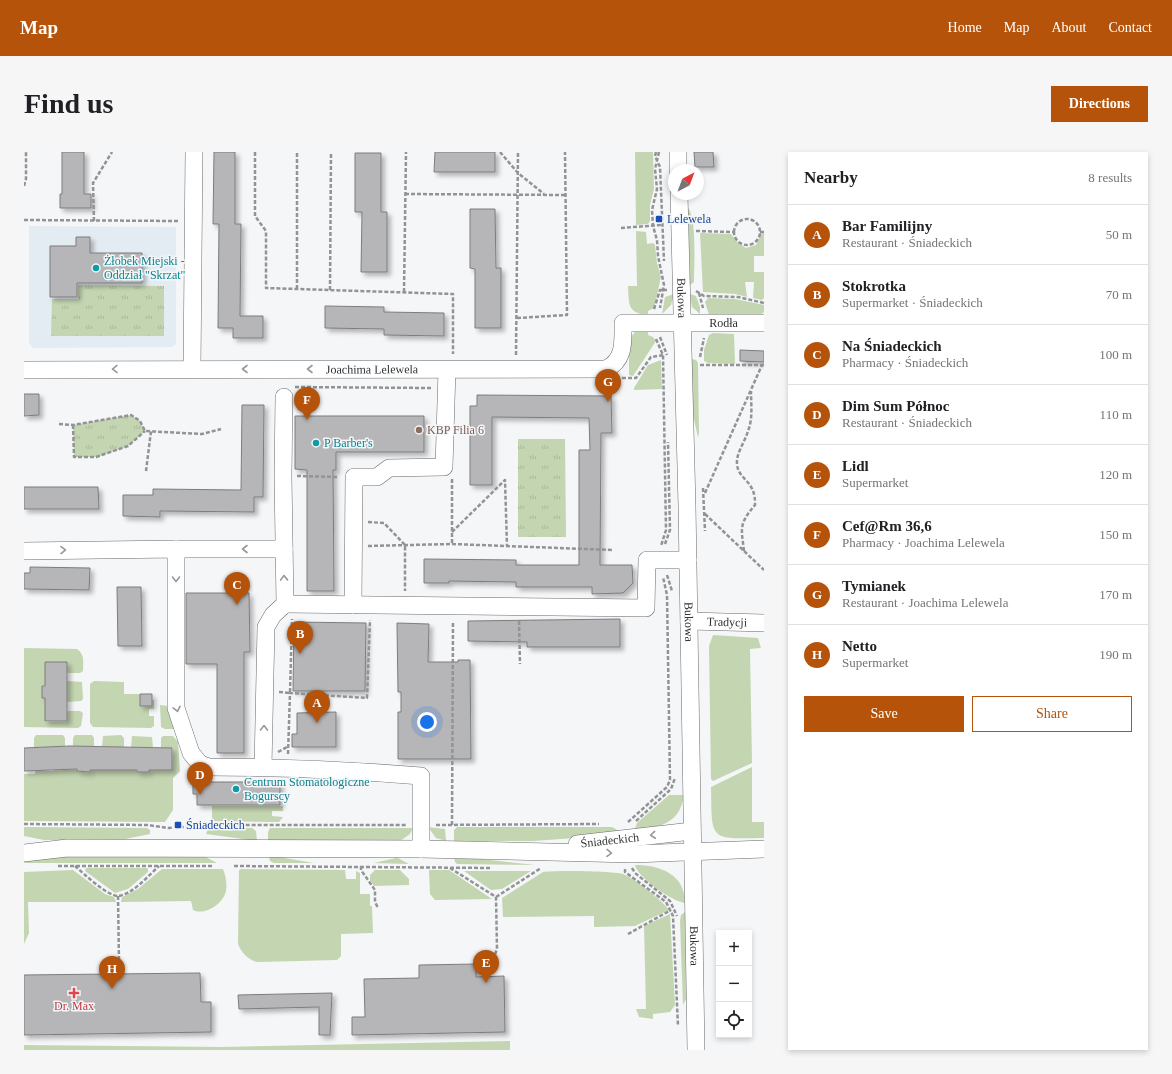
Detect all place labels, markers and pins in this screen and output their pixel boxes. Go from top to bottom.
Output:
place label: Lelewela [667,212,712,226]
marker: Lelewela [654,214,664,224]
place label: Żłobek Miejski - Oddział "Skrzat" [104,254,186,282]
marker: Żłobek Miejski - Oddział "Skrzat" [91,263,101,273]
pin: G [595,369,621,402]
pin: F [294,387,320,420]
place label: KBP Filia 6 [427,423,484,437]
marker: KBP Filia 6 [414,425,424,435]
place label: P Barber's [324,436,373,450]
marker: P Barber's [311,438,321,448]
pin: C [224,572,250,605]
pin: B [287,621,313,654]
pin: A [304,690,330,723]
pin: D [187,762,213,795]
place label: Centrum Stomatologiczne Bogurscy [244,775,370,803]
marker: Centrum Stomatologiczne Bogurscy [231,784,241,794]
place label: Śniadeckich [186,818,245,832]
marker: Śniadeckich [173,820,183,830]
pin: E [473,950,499,983]
pin: H [99,956,125,989]
marker: Dr. Max [69,988,79,998]
place label: Dr. Max [54,999,94,1013]

